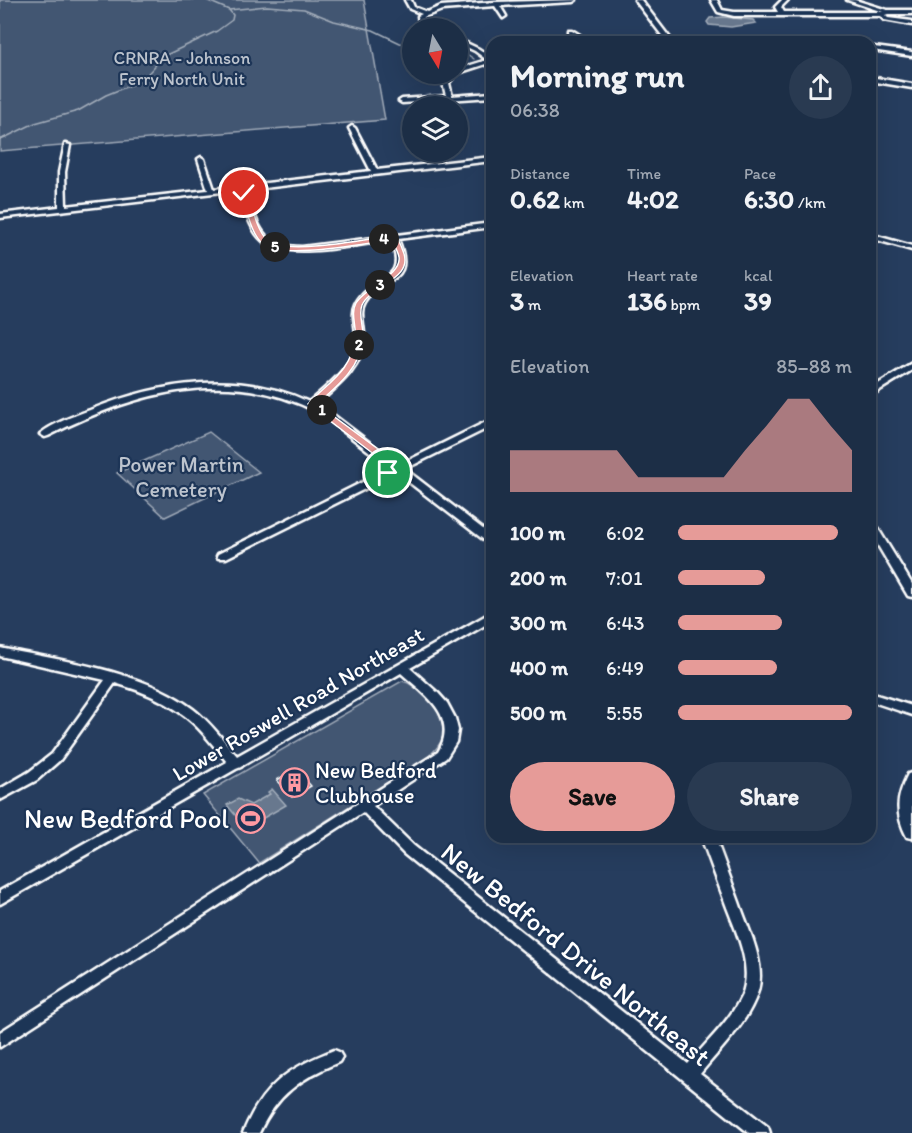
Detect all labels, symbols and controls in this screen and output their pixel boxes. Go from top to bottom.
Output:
north arrow [402,18,468,84]
map controls [402,18,468,162]
park label: CRNRA - Johnson Ferry North Unit [114,47,250,90]
text: Morning run [510,56,685,95]
button: share [789,56,852,119]
button: layers [402,96,468,162]
text: 06:38 [510,98,560,122]
text: Distance [510,164,570,183]
text: Time [627,164,661,183]
text: Pace [744,164,776,183]
pin [218,167,269,218]
icon: check [227,176,260,209]
text: 0.62 [510,183,560,215]
text: 4:02 [627,183,679,215]
text: 6:30 [744,183,794,215]
text: km [560,193,585,212]
text: /km [794,193,826,212]
pin: 4 [369,224,399,254]
text: 4 [379,229,389,248]
pin: 5 [260,232,290,262]
text: 5 [271,237,279,256]
text: Elevation [510,266,574,285]
text: Heart rate [627,266,698,285]
text: kcal [744,266,772,285]
pin: 3 [365,270,395,300]
text: 3 [376,275,384,294]
text: 3 [510,285,524,317]
text: 136 [627,285,667,317]
text: 39 [744,285,772,317]
text: m [524,295,541,314]
text: bpm [667,295,700,314]
pin: 2 [344,330,374,360]
text: 2 [355,335,363,354]
text: Elevation [510,354,589,378]
text: 85–88 m [776,354,852,378]
pin: 1 [307,395,337,425]
text: 1 [318,400,326,419]
pin [362,447,413,498]
park label: Power Martin Cemetery [118,451,244,503]
icon: arrive [371,456,404,489]
text: 100 m [510,521,565,545]
text: 6:02 [606,521,644,545]
text: 200 m [510,566,566,590]
text: 7:01 [606,566,642,590]
text: 300 m [510,611,567,635]
text: 6:43 [606,611,644,635]
street label: Lower Roswell Road Northeast [167,621,429,787]
text: 400 m [510,656,568,680]
text: 6:49 [606,656,644,680]
text: 500 m [510,701,566,725]
text: 5:55 [606,701,642,725]
place label: New Bedford Clubhouse [315,757,437,809]
button: Save [510,762,675,831]
button: Share [687,762,852,831]
building icon: New Bedford Clubhouse [278,767,310,799]
place label: New Bedford Pool [24,802,229,835]
sports icon: New Bedford Pool [234,802,266,834]
street label: New Bedford Drive Northeast [435,835,717,1073]

